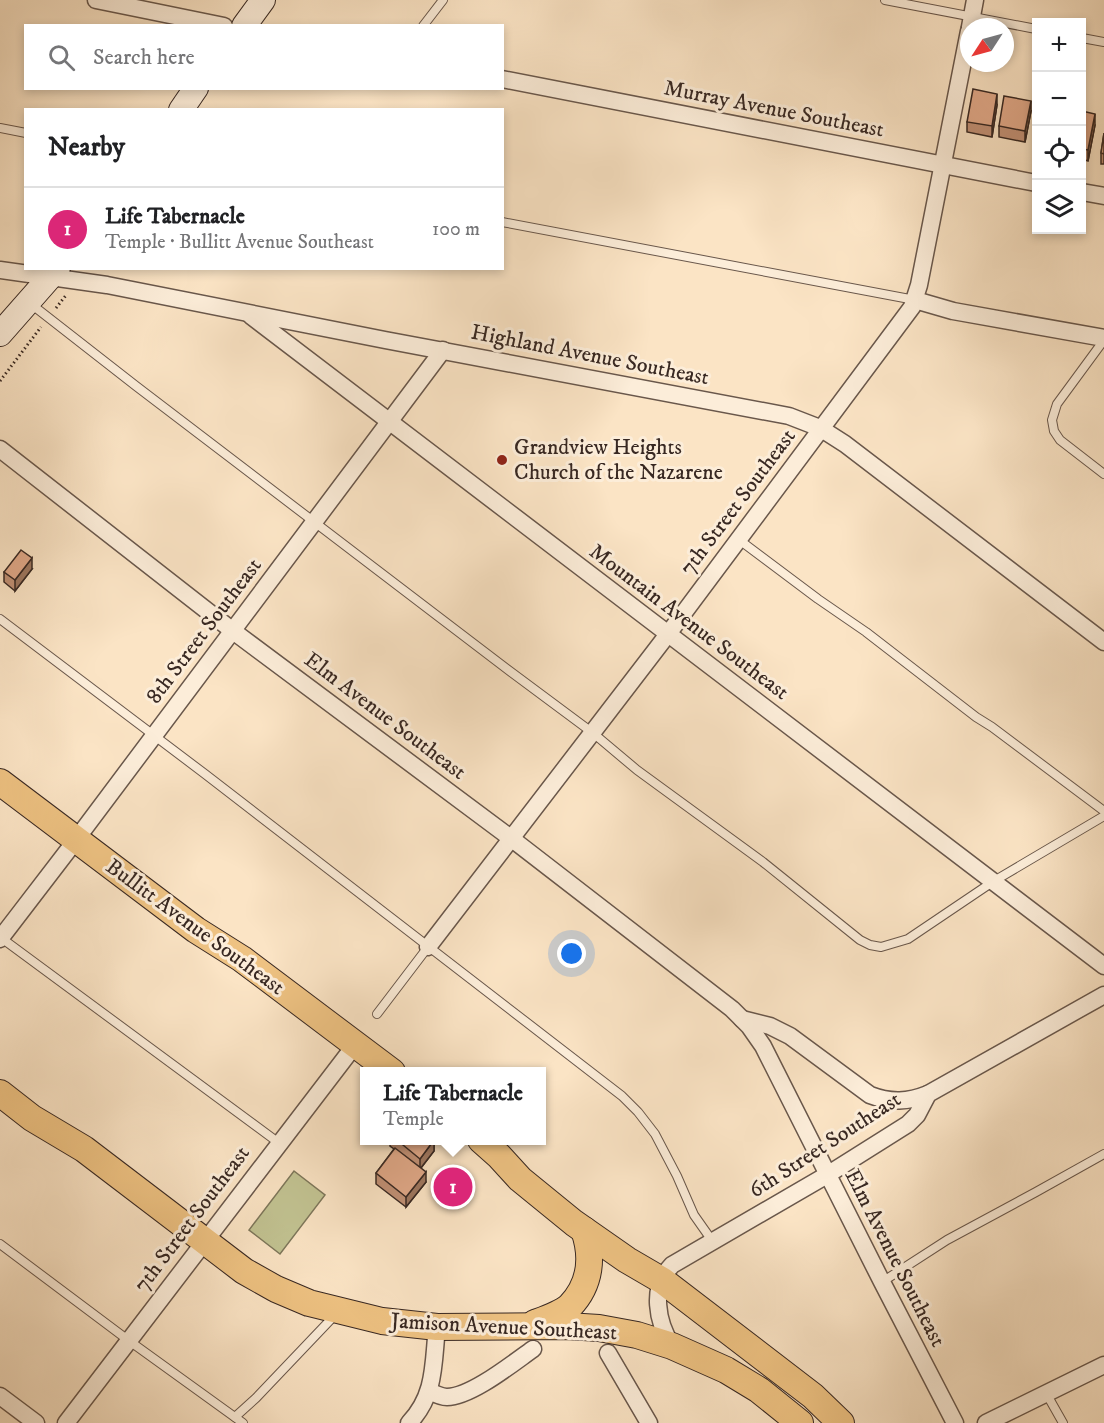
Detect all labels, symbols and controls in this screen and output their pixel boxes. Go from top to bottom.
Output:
north arrow [960,18,1014,72]
map controls [1032,18,1086,234]
button: + [1032,18,1086,72]
search box [24,24,504,90]
icon: search [45,41,78,74]
text: Search here [93,44,195,71]
button: − [1032,72,1086,126]
street label: Murray Avenue Southeast [662,74,886,144]
button: locate [1032,126,1086,180]
text: Nearby [48,131,125,164]
button: layers [1032,180,1086,234]
text: Life Tabernacle [105,203,245,230]
text: 1 [64,217,71,242]
text: 100 m [432,217,480,242]
text: Temple · Bullitt Avenue Southeast [105,230,374,255]
street label: Highland Avenue Southeast [469,319,711,391]
street label: 7th Street Southeast [674,424,802,580]
place label: Grandview Heights Church of the Nazarene [514,434,723,486]
marker: Grandview Heights Church of the Nazarene [495,453,509,467]
street label: Mountain Avenue Southeast [584,538,794,706]
street label: 8th Street Southeast [140,553,268,709]
street label: Elm Avenue Southeast [299,646,471,786]
street label: Bullitt Avenue Southeast [100,853,290,1001]
your location [557,939,586,968]
popup [360,1067,546,1145]
text: Life Tabernacle [383,1080,523,1107]
street label: 6th Street Southeast [744,1086,906,1204]
text: Temple [383,1107,444,1132]
street label: 7th Street Southeast [128,1141,256,1297]
pin: 1 [434,1164,472,1210]
street label: Elm Avenue Southeast [839,1165,951,1351]
street label: Jamison Avenue Southeast [388,1307,618,1346]

